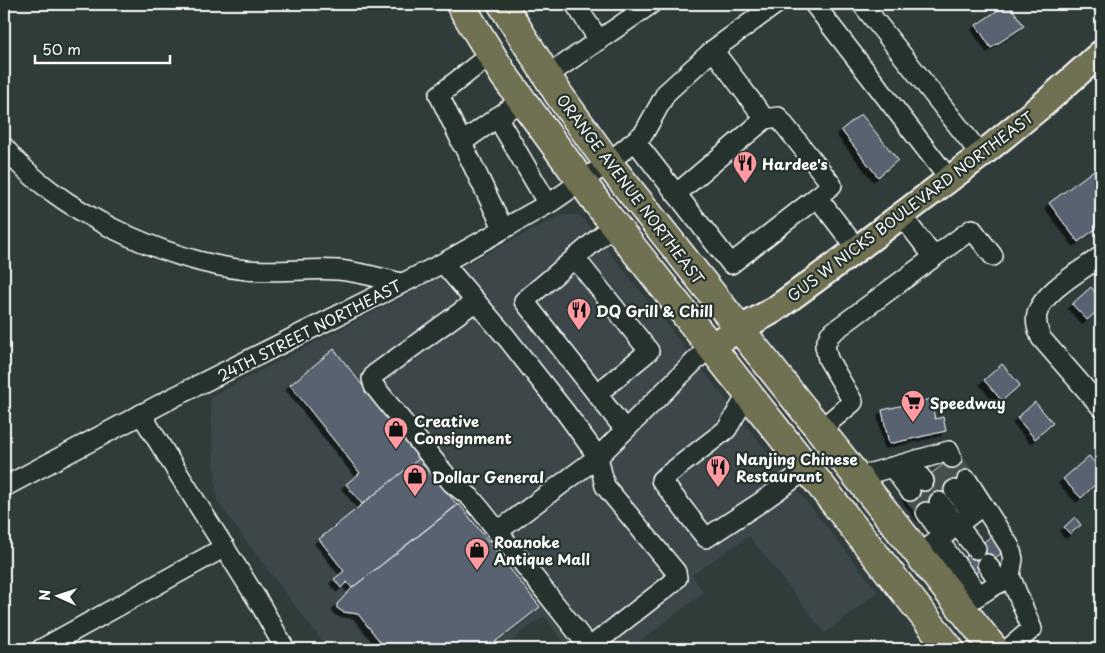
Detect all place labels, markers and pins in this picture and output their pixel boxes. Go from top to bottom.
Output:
restaurant icon: Hardee's [732,150,758,184]
place label: Hardee's [762,152,828,175]
restaurant icon: DQ Grill & Chill [566,297,592,331]
place label: DQ Grill & Chill [596,299,713,322]
supermarket icon: Speedway [900,389,926,423]
place label: Speedway [930,391,1006,414]
place label: Creative Consignment [414,409,512,449]
shop icon: Creative Consignment [383,416,409,450]
place label: Nanjing Chinese Restaurant [736,447,858,487]
restaurant icon: Nanjing Chinese Restaurant [705,454,731,488]
shop icon: Dollar General [402,463,428,497]
place label: Dollar General [432,465,544,488]
place label: Roanoke Antique Mall [494,530,590,570]
shop icon: Roanoke Antique Mall [464,537,490,571]

